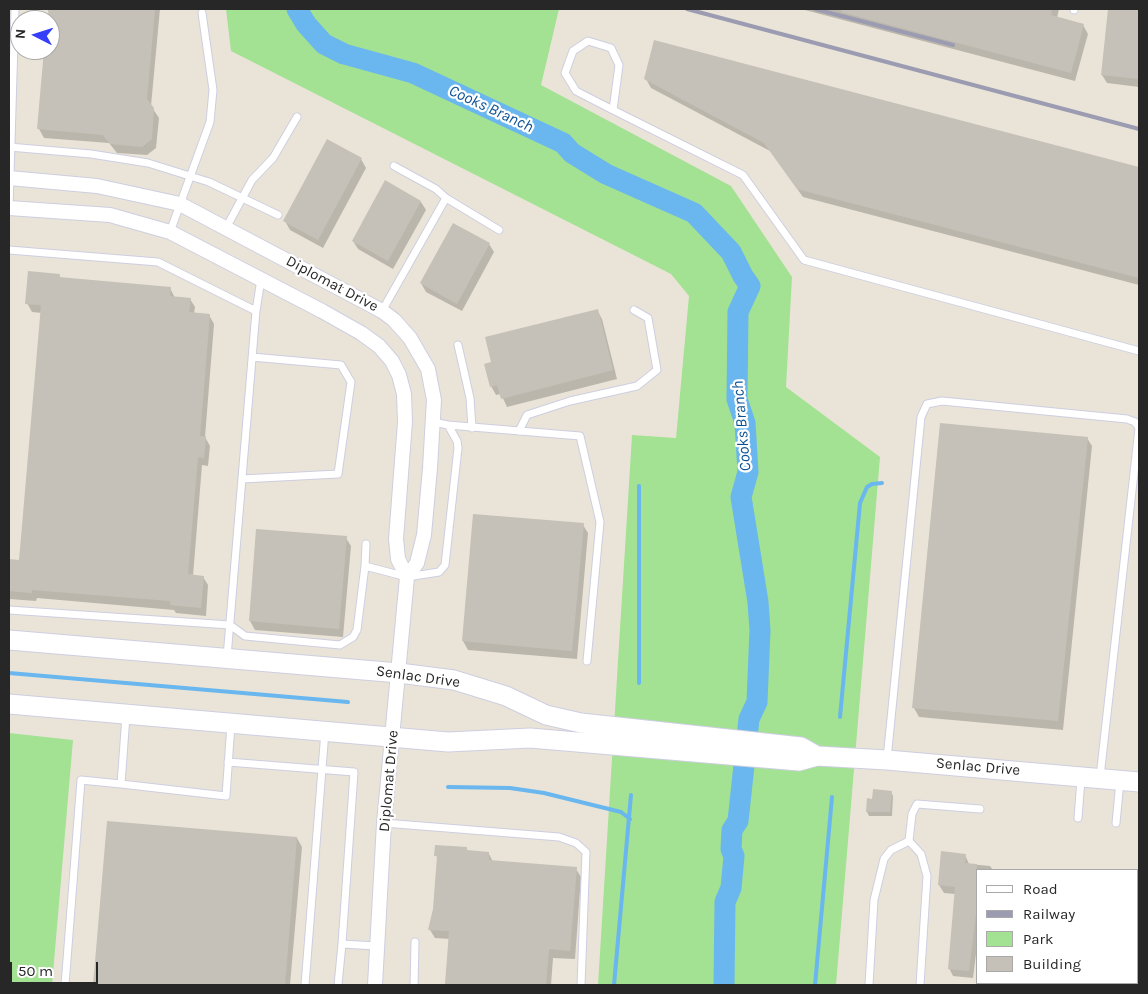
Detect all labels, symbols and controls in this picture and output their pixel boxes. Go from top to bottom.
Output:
north arrow [10,10,60,60]
text: N [12,28,29,39]
water label: Cooks Branch [446,81,536,137]
street label: Diplomat Drive [283,252,381,316]
water label: Cooks Branch [728,380,756,472]
street label: Senlac Drive [375,662,461,692]
street label: Diplomat Drive [376,729,402,833]
street label: Senlac Drive [935,754,1021,780]
legend [976,869,1138,984]
text: Road [1023,880,1058,898]
text: Railway [1023,905,1075,923]
text: Park [1023,930,1053,948]
scale bar [12,952,100,984]
text: Building [1023,955,1081,973]
text: 50 m [18,962,53,980]

